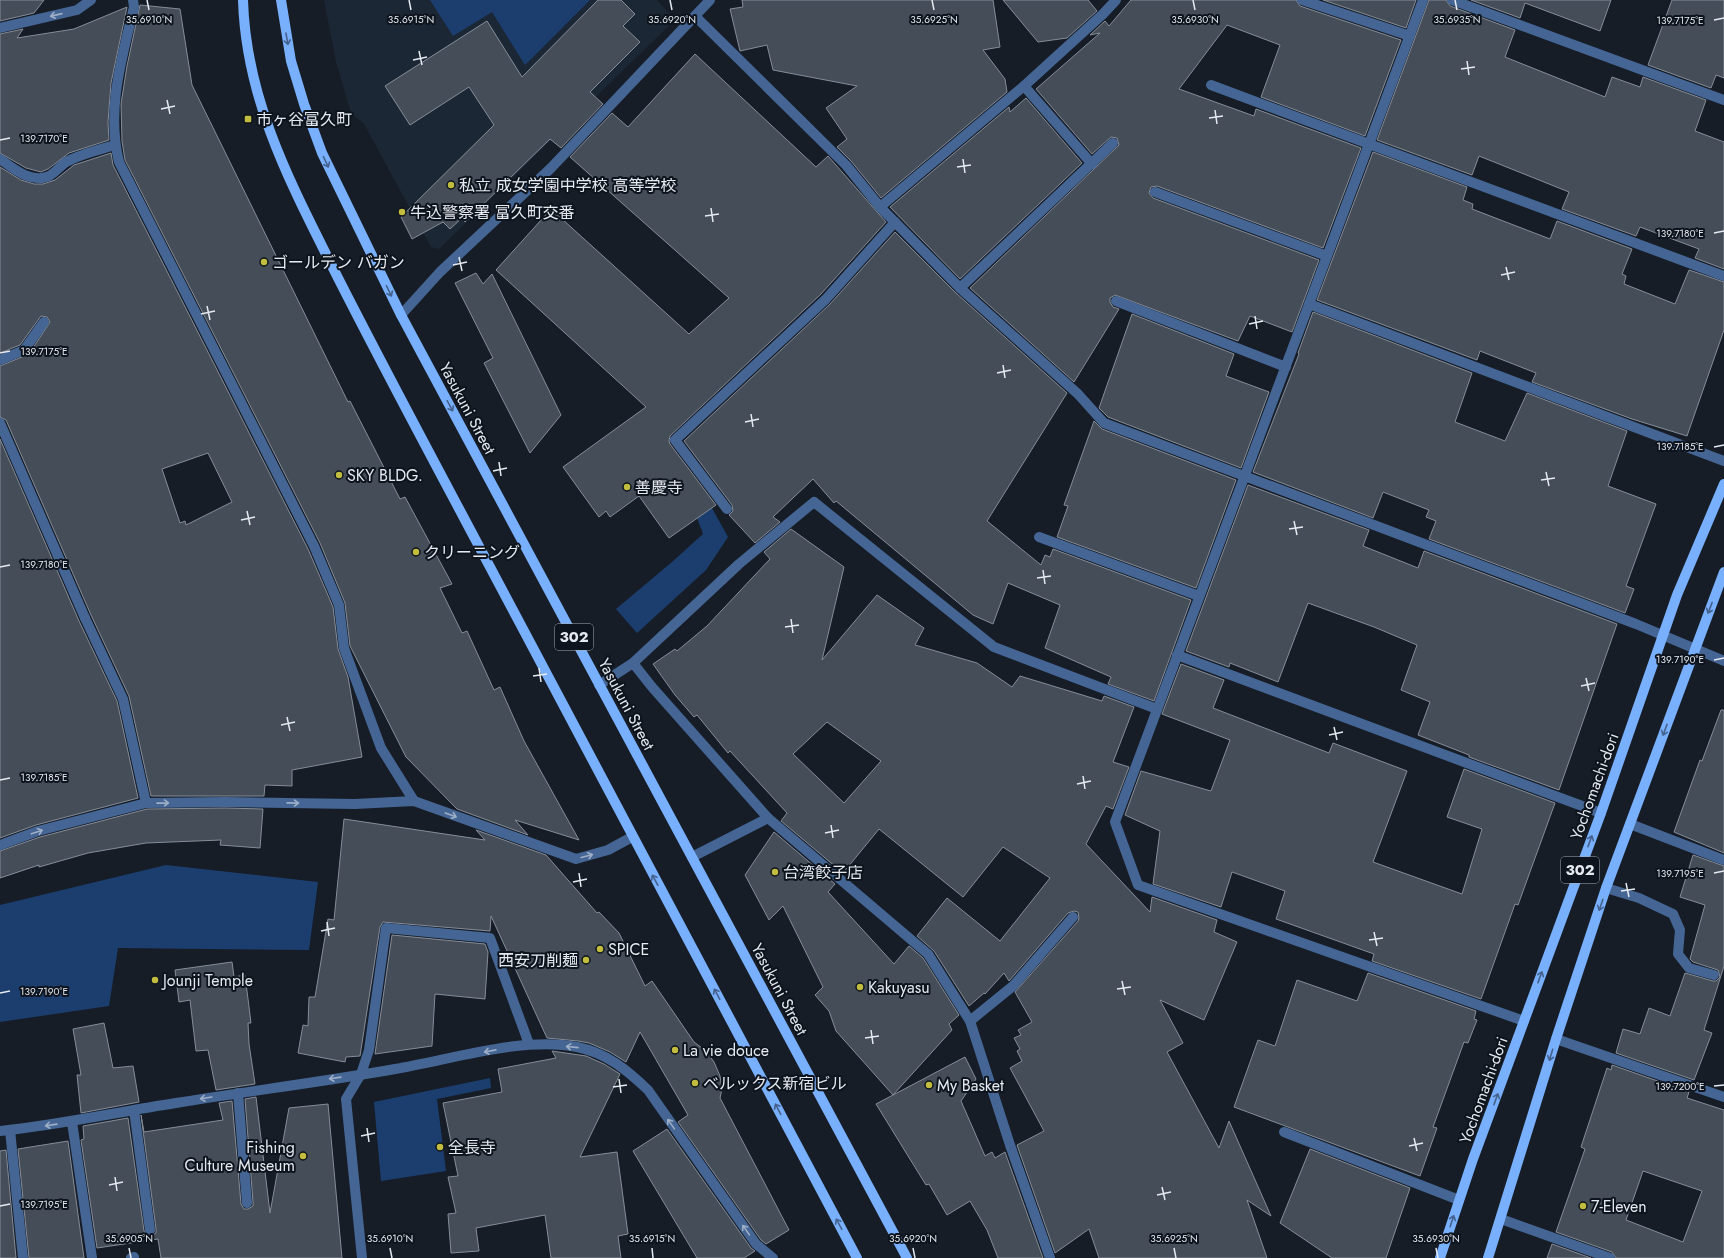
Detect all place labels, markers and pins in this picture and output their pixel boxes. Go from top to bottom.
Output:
place label: 市ヶ谷富久町 [256,108,352,131]
marker: 市ヶ谷富久町 [243,114,253,124]
place label: 私立 成女学園中学校 高等学校 [459,174,677,197]
marker: 私立 成女学園中学校 高等学校 [446,180,456,190]
place label: 牛込警察署 富久町交番 [410,201,575,224]
marker: 牛込警察署 富久町交番 [397,207,407,217]
place label: ゴールデン バガン [272,251,405,274]
marker: ゴールデン バガン [259,257,269,267]
place label: SKY BLDG. [347,464,423,487]
marker: SKY BLDG. [334,470,344,480]
place label: 善慶寺 [635,476,683,499]
marker: 善慶寺 [622,482,632,492]
place label: クリーニング [424,541,520,564]
marker: クリーニング [411,547,421,557]
place label: 台湾餃子店 [783,861,863,884]
marker: 台湾餃子店 [770,867,780,877]
place label: SPICE [608,938,649,961]
marker: SPICE [595,944,605,954]
place label: 西安刀削麺 [498,949,578,972]
marker: 西安刀削麺 [581,955,591,965]
place label: Jounji Temple [161,969,253,992]
marker: Jounji Temple [150,975,160,985]
place label: Kakuyasu [868,976,930,999]
marker: Kakuyasu [855,982,865,992]
place label: La vie douce [683,1039,769,1062]
marker: La vie douce [670,1045,680,1055]
place label: ベルックス新宿ビル [703,1072,847,1095]
place label: My Basket [937,1074,1004,1097]
marker: ベルックス新宿ビル [690,1078,700,1088]
marker: My Basket [924,1080,934,1090]
place label: Fishing Culture Museum [185,1136,295,1177]
place label: 全長寺 [448,1136,496,1159]
marker: 全長寺 [435,1142,445,1152]
marker: Fishing Culture Museum [298,1151,308,1161]
place label: 7-Eleven [1591,1195,1647,1218]
marker: 7-Eleven [1578,1201,1588,1211]

